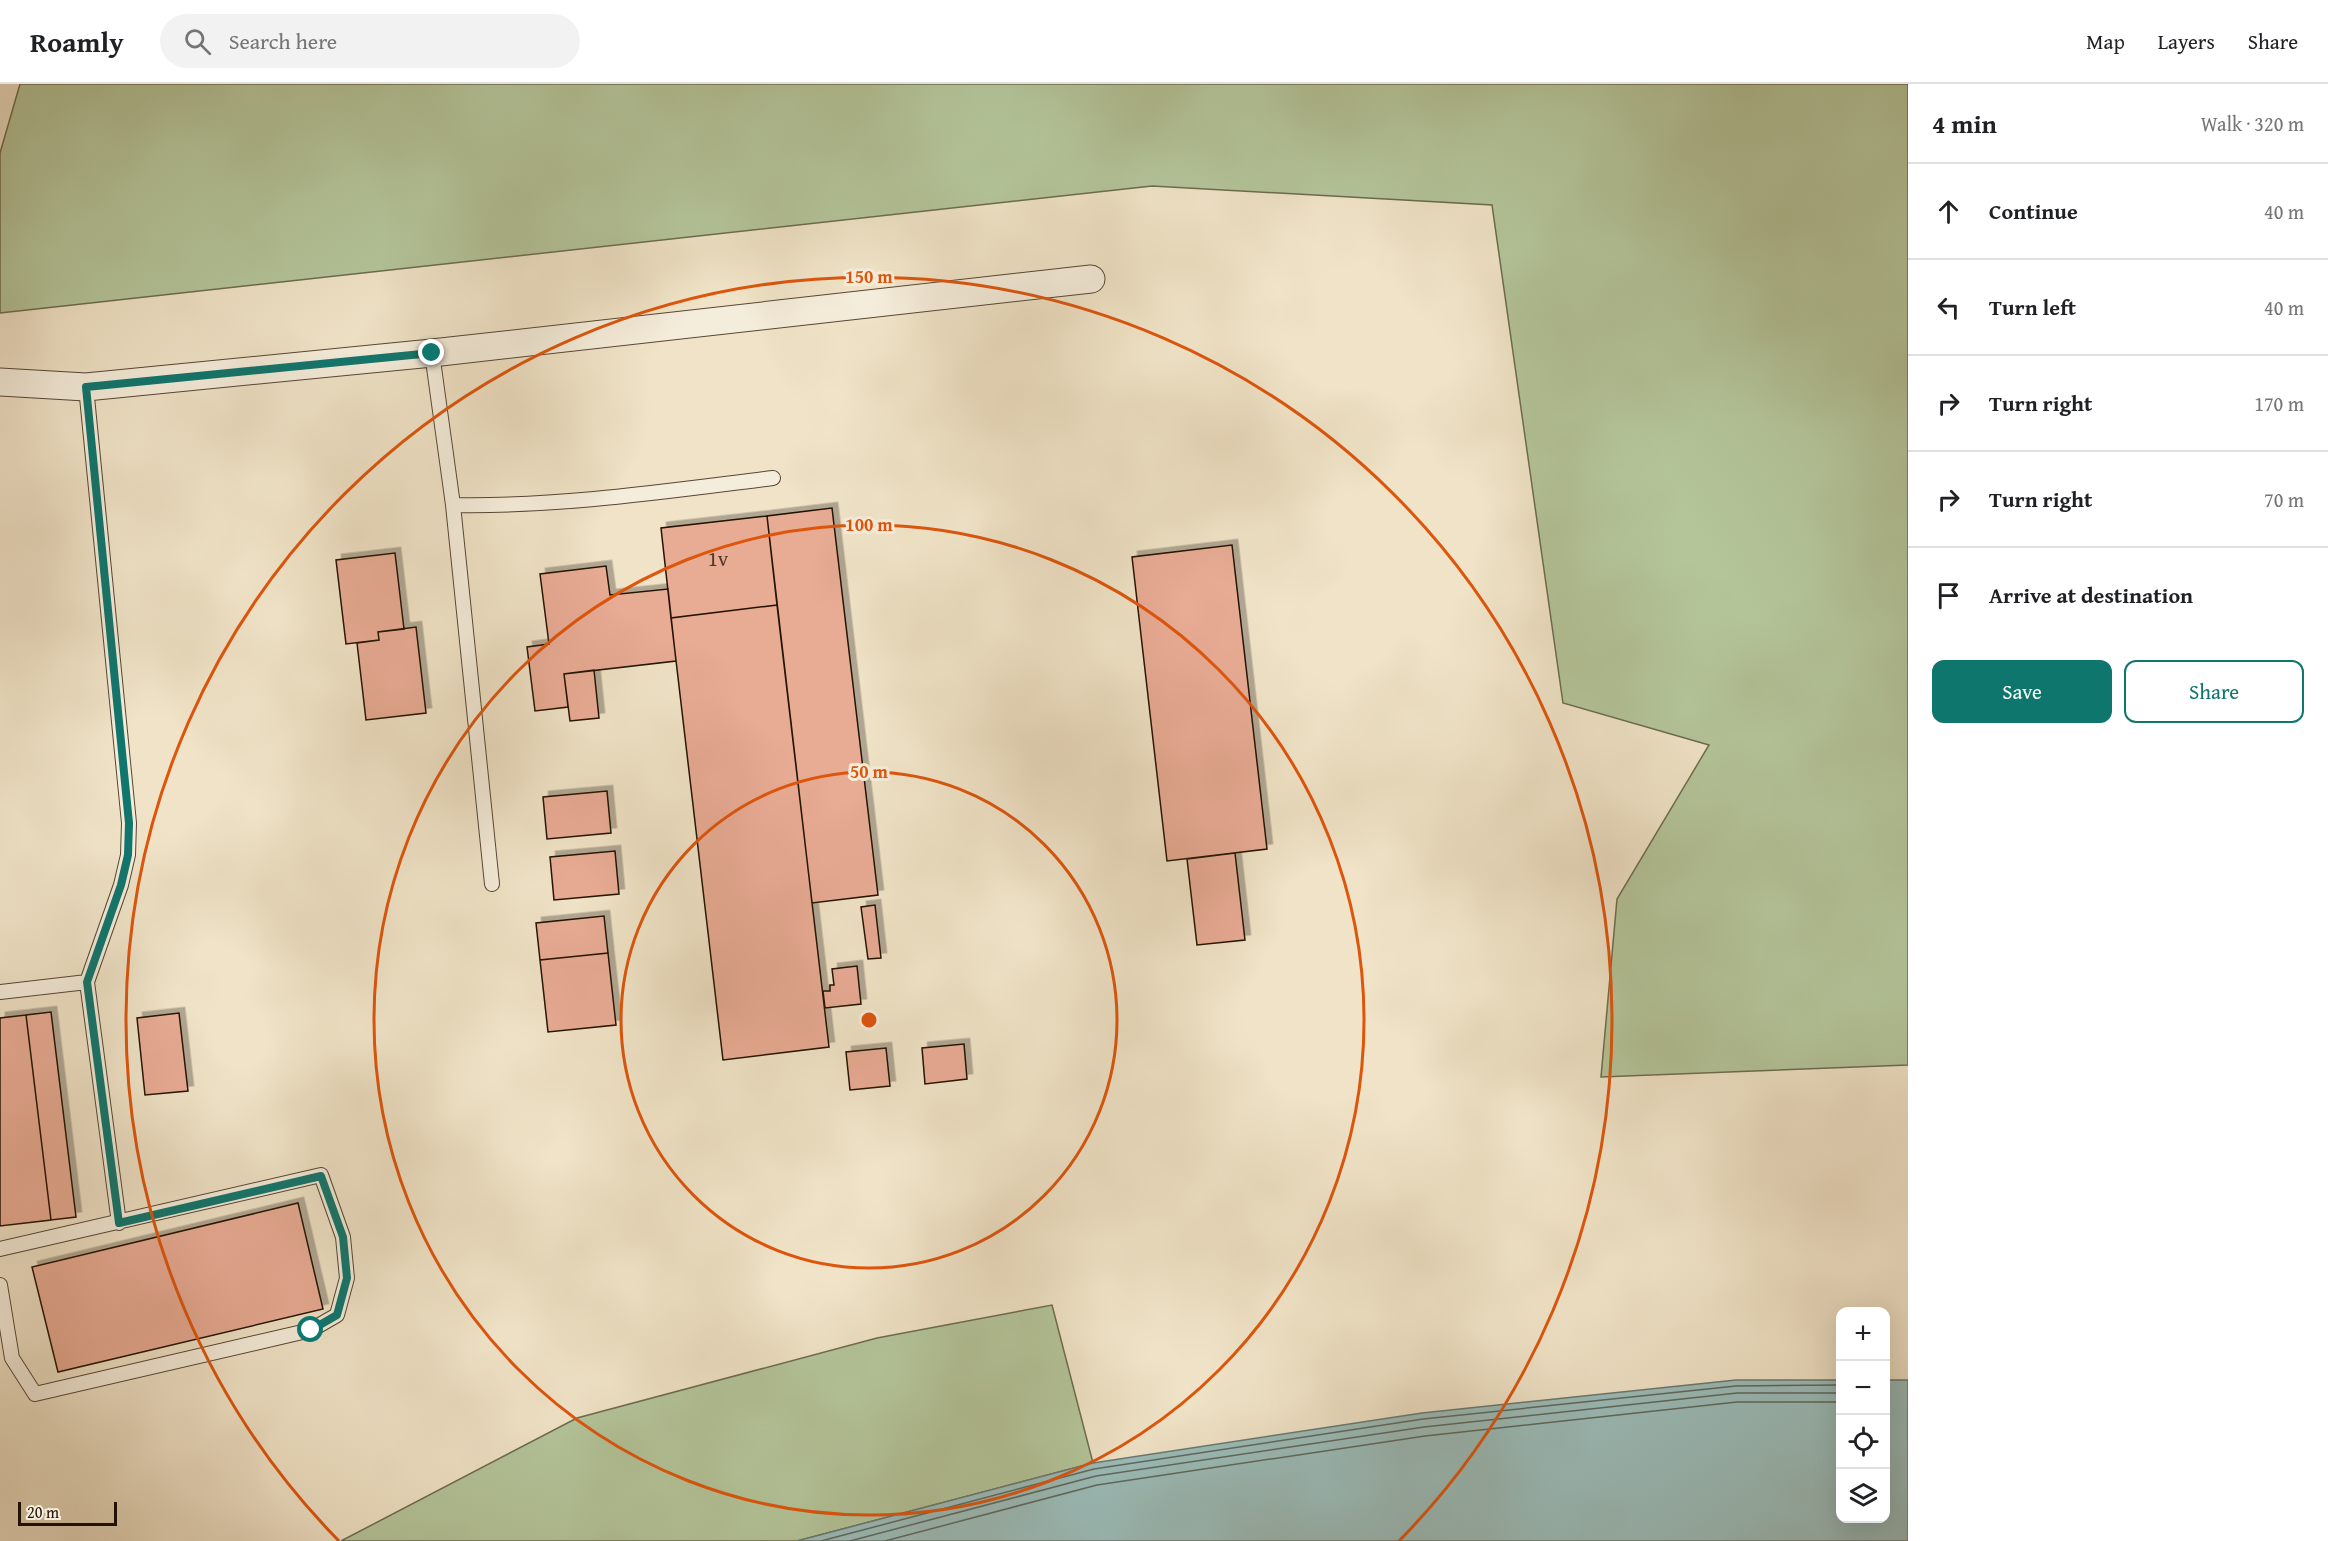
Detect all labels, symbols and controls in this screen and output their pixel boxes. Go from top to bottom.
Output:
search box [160,14,580,68]
text: Roamly [30,21,124,62]
icon: search [181,25,214,58]
text: Search here [229,25,337,57]
text: Map [2086,26,2125,57]
text: Layers [2158,26,2215,57]
text: Share [2248,26,2298,57]
text: 4 min [1932,104,1997,143]
text: Walk · 320 m [2201,109,2304,138]
icon: ahead [1932,195,1965,228]
text: Continue [1989,195,2078,227]
text: 40 m [2264,197,2304,226]
text: 150 m [845,263,893,290]
icon: left [1932,291,1965,324]
text: Turn left [1989,291,2076,323]
text: 40 m [2264,293,2304,322]
route end [418,339,444,365]
icon: right [1932,387,1965,420]
text: Turn right [1989,387,2092,419]
text: 170 m [2254,389,2304,418]
icon: right [1932,483,1965,516]
text: Turn right [1989,483,2092,515]
text: 70 m [2264,485,2304,514]
text: 100 m [845,511,893,538]
house number: 1v [708,543,729,574]
icon: arrive [1932,579,1965,612]
text: Arrive at destination [1989,579,2193,611]
button: Save [1932,660,2112,723]
button: Share [2124,660,2304,723]
text: 50 m [850,758,889,785]
centre of rings [859,1010,879,1030]
map controls [1836,1307,1890,1523]
button: + [1836,1307,1890,1361]
route start [297,1316,323,1342]
button: − [1836,1361,1890,1415]
button: locate [1836,1415,1890,1469]
button: layers [1836,1469,1890,1523]
scale bar [18,1499,117,1526]
text: 20 m [27,1500,59,1524]

